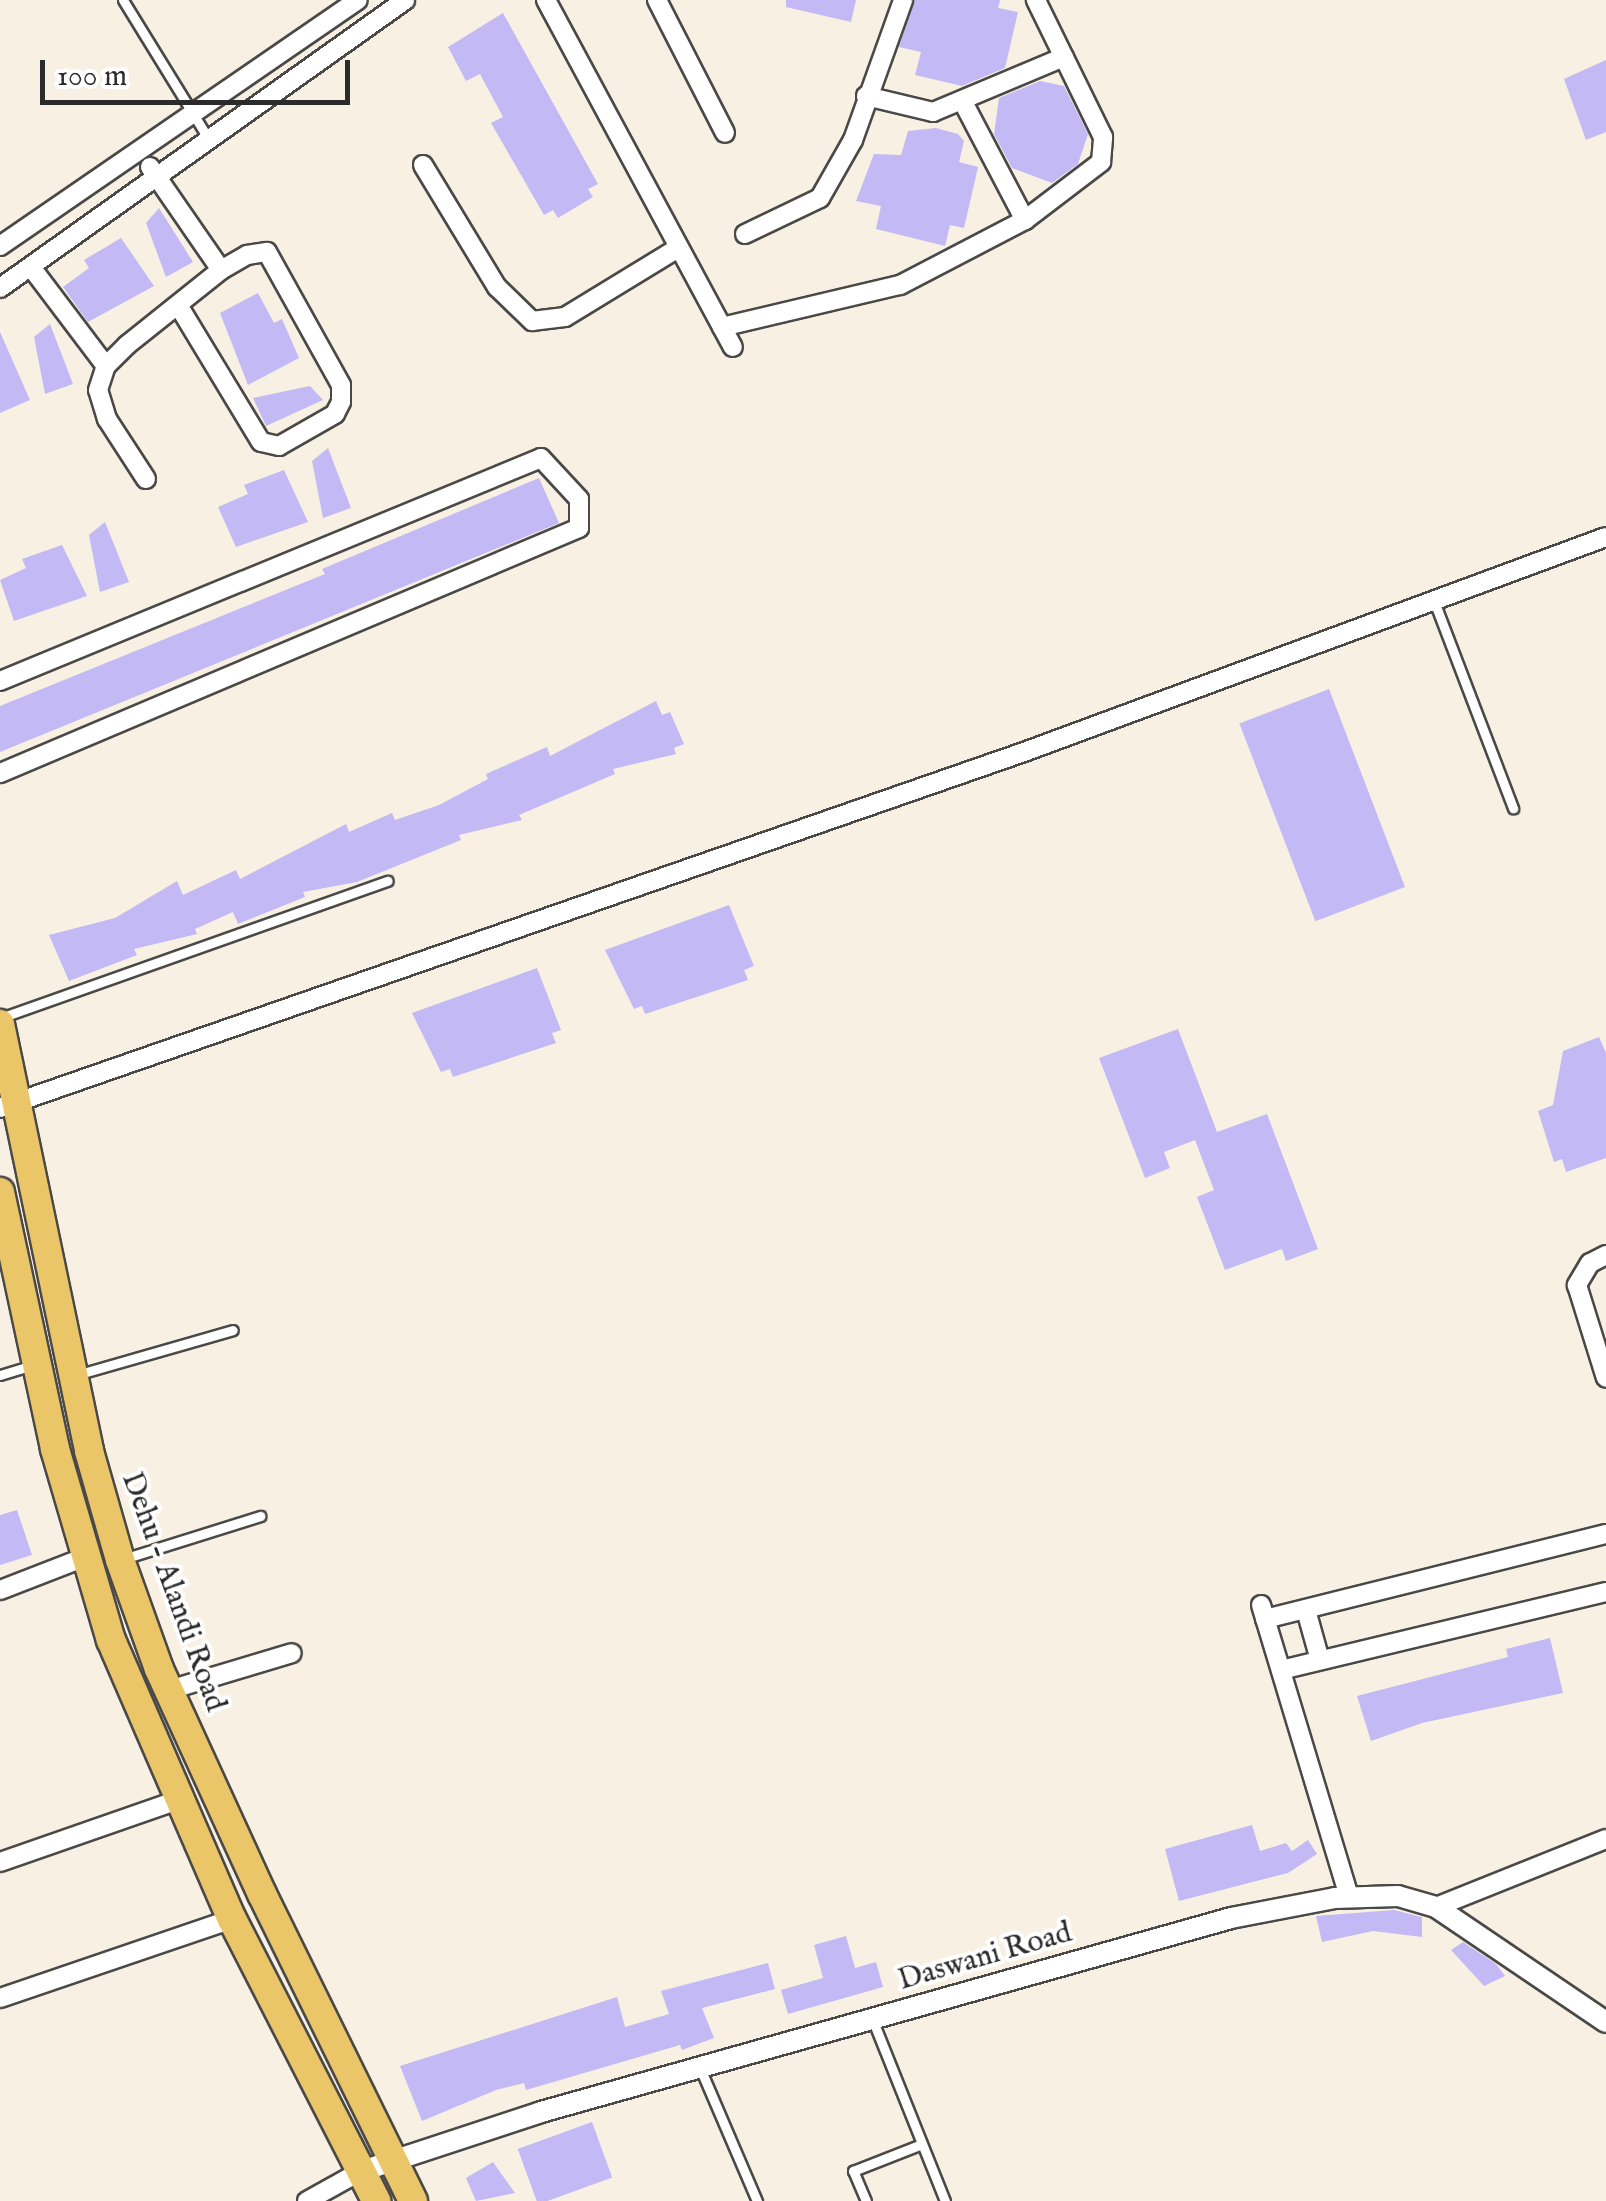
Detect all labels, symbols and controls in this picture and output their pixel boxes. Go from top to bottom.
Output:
scale bar [45,40,355,102]
text: 100 m [57,58,127,96]
street label: Dehu - Alandi Road [113,1467,233,1717]
street label: Daswani Road [894,1915,1076,1999]

